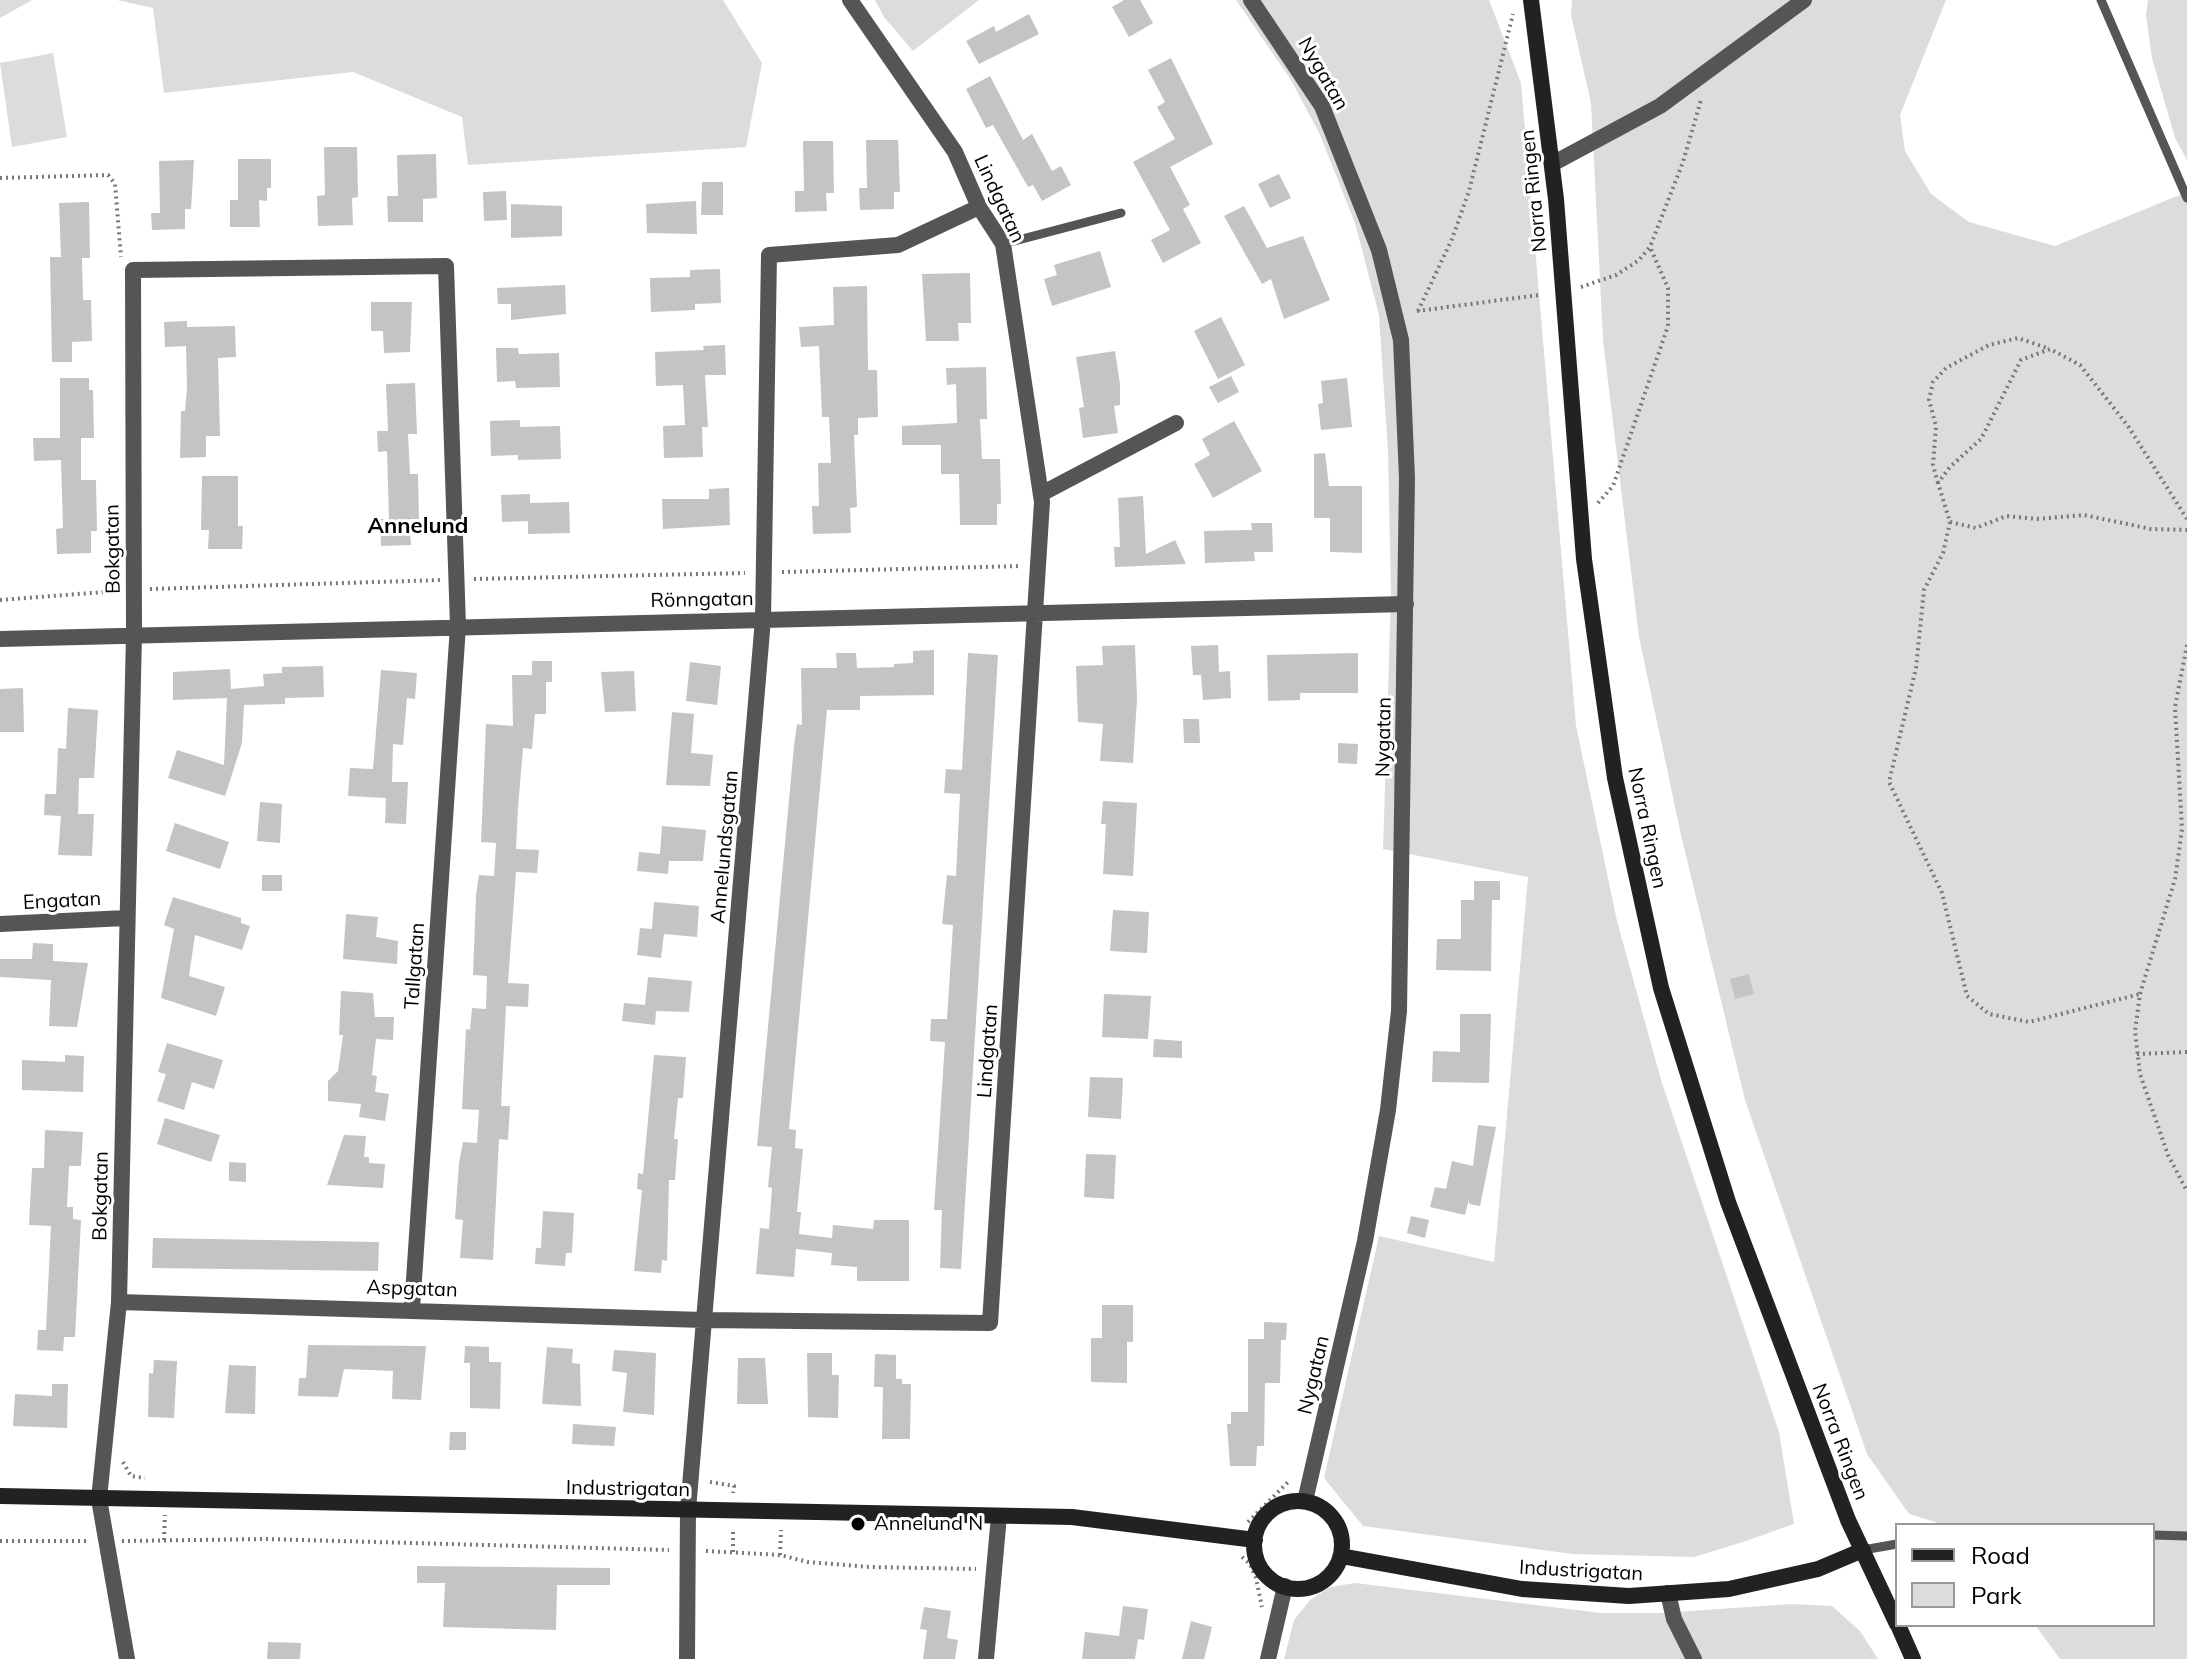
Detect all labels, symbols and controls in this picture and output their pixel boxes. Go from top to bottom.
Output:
street label: Nygatan [1293,33,1353,115]
street label: Norra Ringen [1516,129,1552,253]
street label: Lindgatan [968,151,1030,247]
street label: Bokgatan [100,504,126,594]
district label: Annelund [368,513,468,539]
street label: Rönngatan [650,587,754,613]
street label: Nygatan [1371,697,1397,777]
street label: Norra Ringen [1622,765,1672,891]
street label: Annelundsgatan [706,769,744,925]
street label: Engatan [22,887,102,915]
street label: Tallgatan [400,922,430,1010]
street label: Lindgatan [973,1003,1003,1099]
street label: Bokgatan [88,1151,114,1241]
street label: Aspgatan [366,1275,458,1303]
street label: Nygatan [1293,1333,1335,1417]
street label: Norra Ringen [1807,1380,1873,1504]
street label: Industrigatan [566,1476,690,1502]
place label: Annelund N [874,1512,983,1536]
marker: Annelund N [849,1515,867,1533]
legend [1895,1523,2155,1627]
text: Road [1971,1540,2030,1570]
street label: Industrigatan [1518,1556,1644,1586]
text: Park [1971,1580,2022,1610]

